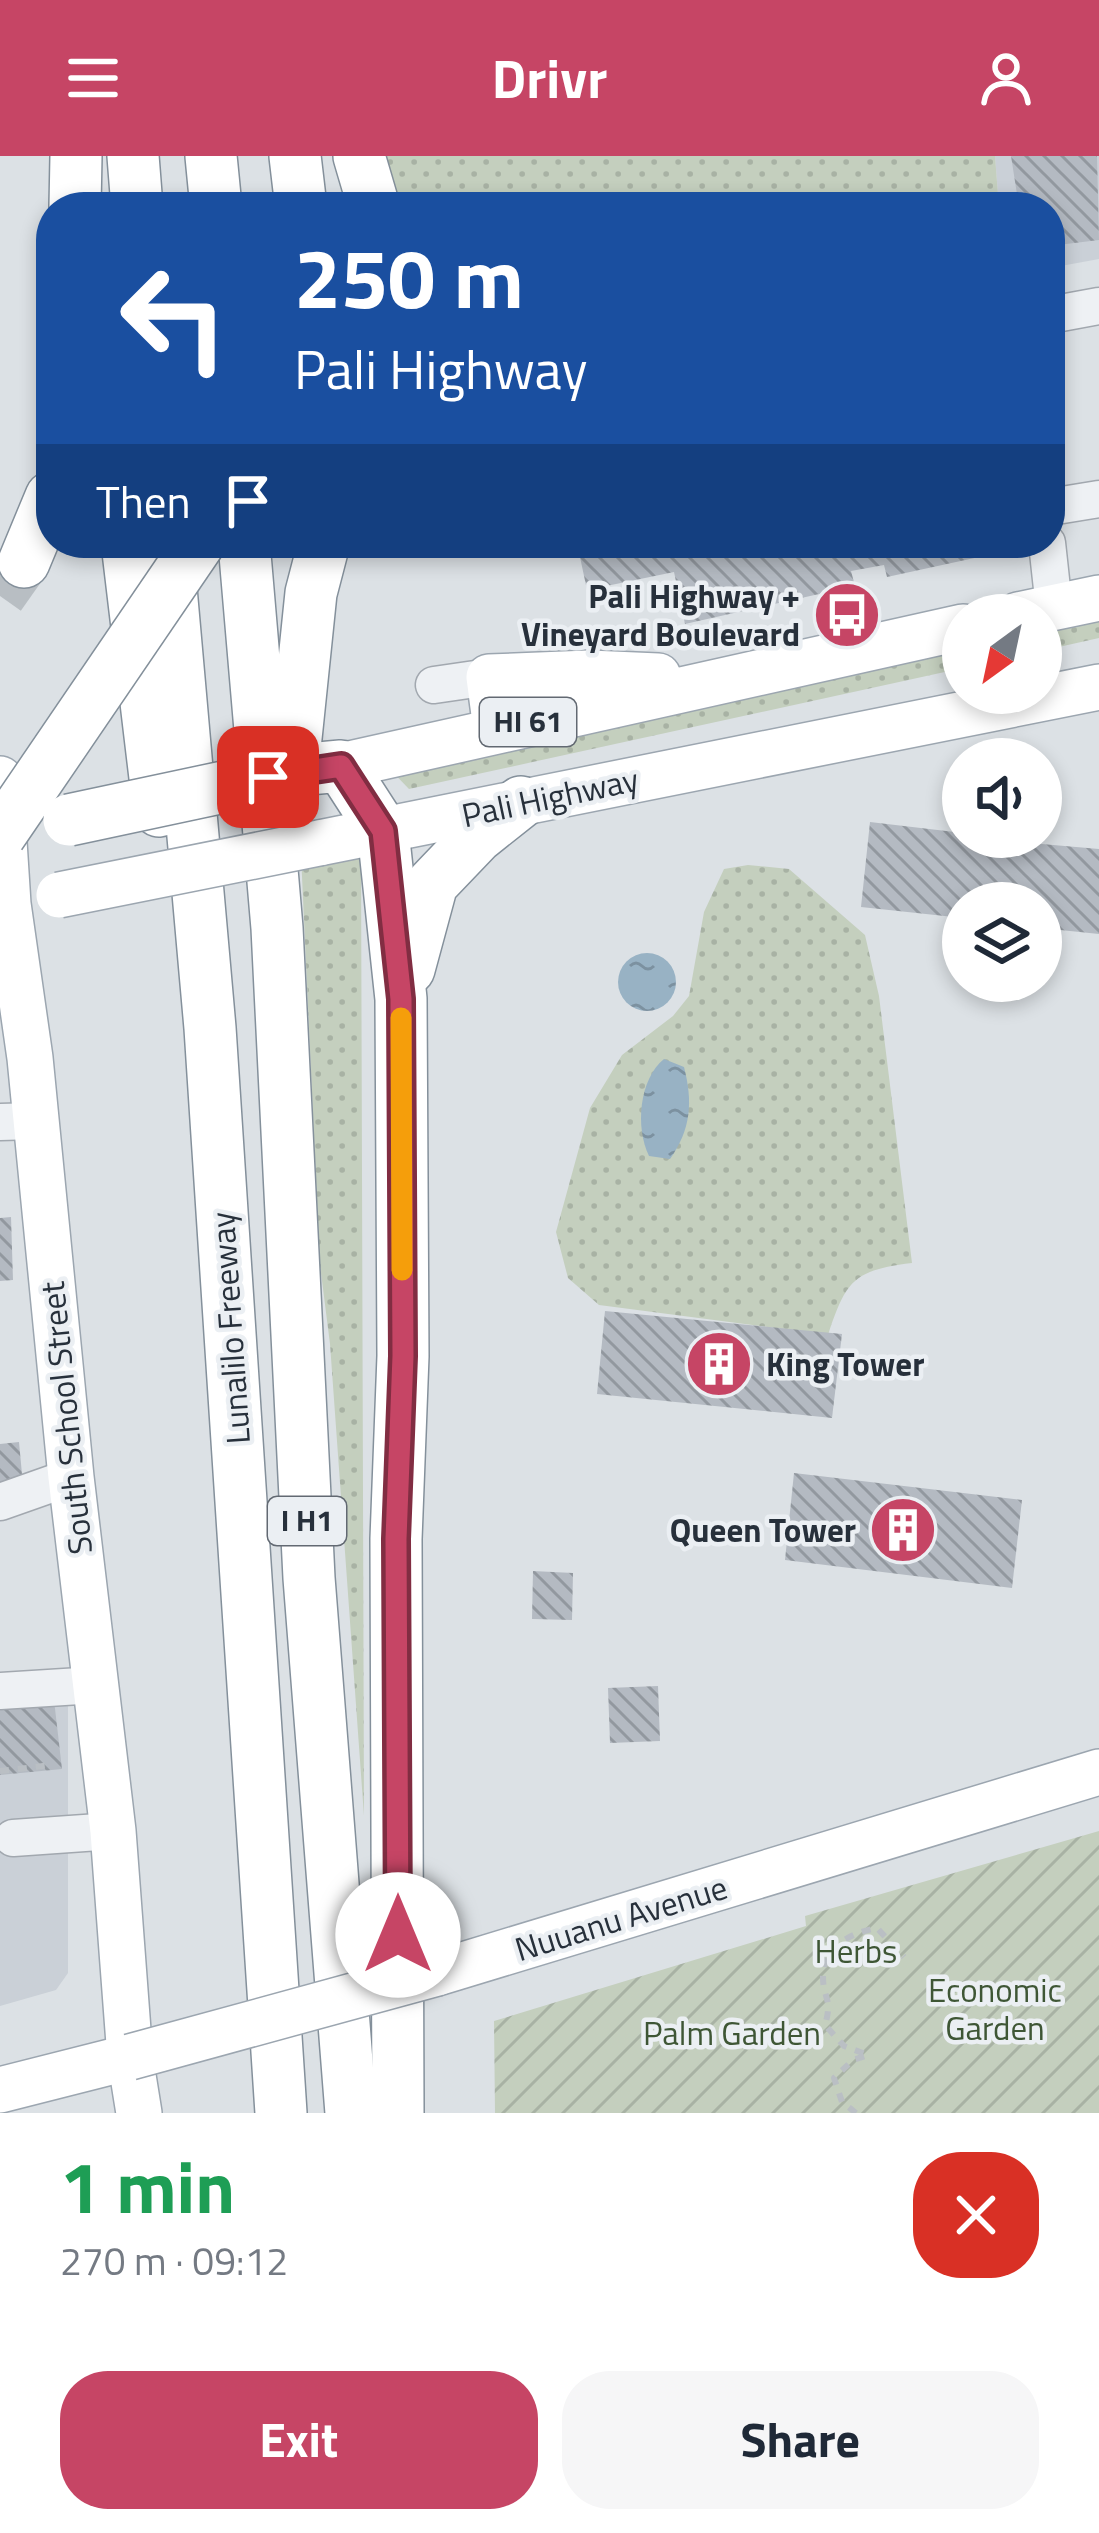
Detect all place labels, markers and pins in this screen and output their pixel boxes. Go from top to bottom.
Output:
place label: Pali Highway + Vineyard Boulevard [521,571,800,659]
bus stop icon: Pali Highway + Vineyard Boulevard [812,580,882,650]
pin [217,726,319,828]
building icon: King Tower [684,1329,754,1399]
place label: King Tower [766,1339,924,1389]
building icon: Queen Tower [868,1495,938,1565]
place label: Queen Tower [670,1505,856,1555]

